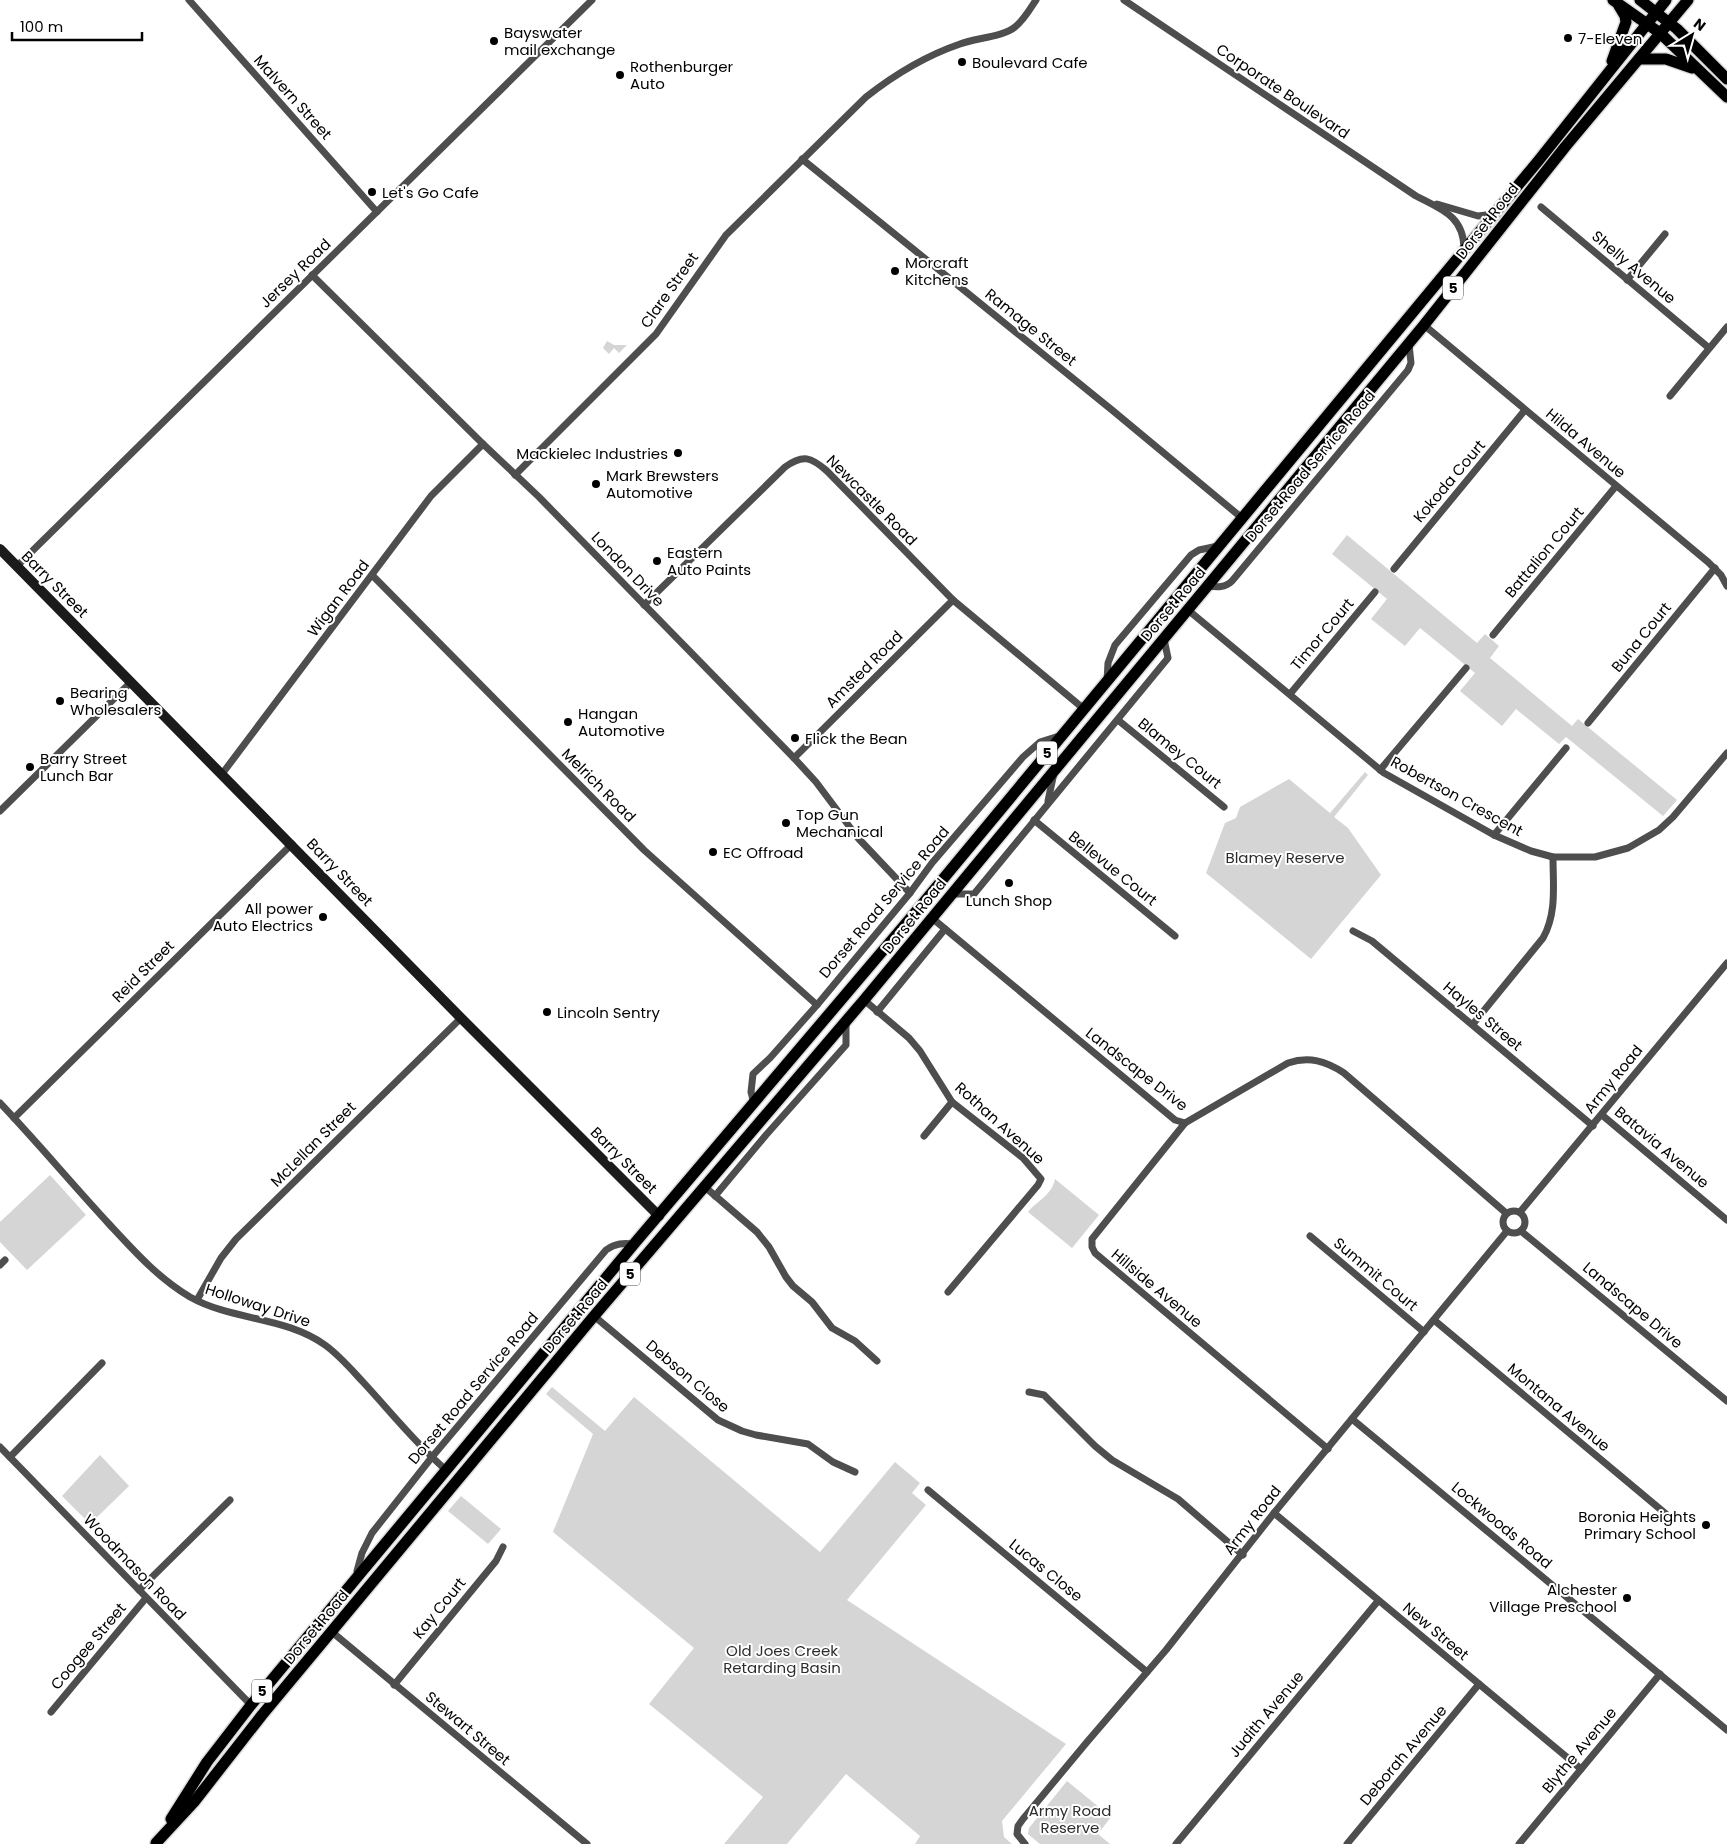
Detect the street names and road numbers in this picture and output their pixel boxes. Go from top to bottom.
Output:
street label: Corporate Boulevard [1212,38,1354,144]
street label: Malvern Street [249,50,337,144]
street label: Dorset Road [1451,179,1523,263]
street label: Shelly Avenue [1587,226,1681,308]
street label: Jersey Road [255,234,335,312]
street label: Clare Street [635,248,703,332]
road number: 5 [1443,276,1463,300]
street label: Ramage Street [981,284,1081,370]
street label: Dorset Road Service Road [1240,385,1380,547]
street label: Hilda Avenue [1542,403,1630,483]
street label: Kokoda Court [1408,435,1490,527]
street label: Newcastle Road [822,450,922,550]
street label: Battalion Court [1500,502,1588,602]
street label: London Drive [587,527,669,611]
street label: Barry Street [17,546,93,622]
street label: Wigan Road [302,555,374,641]
street label: Dorset Road [1136,562,1210,646]
street label: Timor Court [1286,593,1358,675]
street label: Buna Court [1606,598,1676,676]
street label: Amsted Road [821,626,907,712]
street label: Blamey Court [1134,713,1226,793]
road number: 5 [1037,741,1057,764]
street label: Melrich Road [557,743,641,827]
street label: Robertson Crescent [1387,751,1527,841]
street label: Dorset Road Service Road [815,822,953,982]
street label: Bellevue Court [1064,826,1162,910]
street label: Barry Street [302,833,378,911]
street label: Dorset Road [878,875,950,957]
street label: Reid Street [107,935,179,1007]
street label: Hayles Street [1439,977,1527,1055]
street label: Landscape Drive [1081,1022,1193,1116]
street label: Army Road [1579,1040,1647,1118]
street label: Rothan Avenue [951,1077,1049,1169]
street label: McLellan Street [266,1097,360,1191]
street label: Batavia Avenue [1610,1101,1714,1193]
street label: Barry Street [586,1122,662,1198]
street label: Summit Court [1329,1232,1423,1316]
street label: Hillside Avenue [1107,1244,1207,1332]
street label: Landscape Drive [1579,1257,1687,1353]
road number: 5 [620,1262,640,1286]
street label: Dorset Road [538,1274,612,1358]
street label: Holloway Drive [203,1278,313,1332]
street label: Dorset Road Service Road [403,1307,543,1469]
street label: Debson Close [642,1335,734,1417]
street label: Montana Avenue [1503,1358,1615,1456]
street label: Lockwoods Road [1447,1477,1557,1573]
street label: Army Road [1218,1481,1286,1559]
street label: Woodmason Road [79,1509,191,1625]
street label: Lucas Close [1005,1534,1087,1606]
street label: Kay Court [408,1573,470,1643]
street label: Dorset Road [279,1585,353,1669]
street label: New Street [1399,1597,1473,1665]
street label: Coogee Street [45,1598,131,1694]
street label: Judith Avenue [1224,1666,1308,1762]
road number: 5 [252,1680,272,1702]
street label: Stewart Street [421,1686,515,1770]
street label: Deborah Avenue [1355,1700,1451,1810]
street label: Blythe Avenue [1537,1703,1621,1797]

